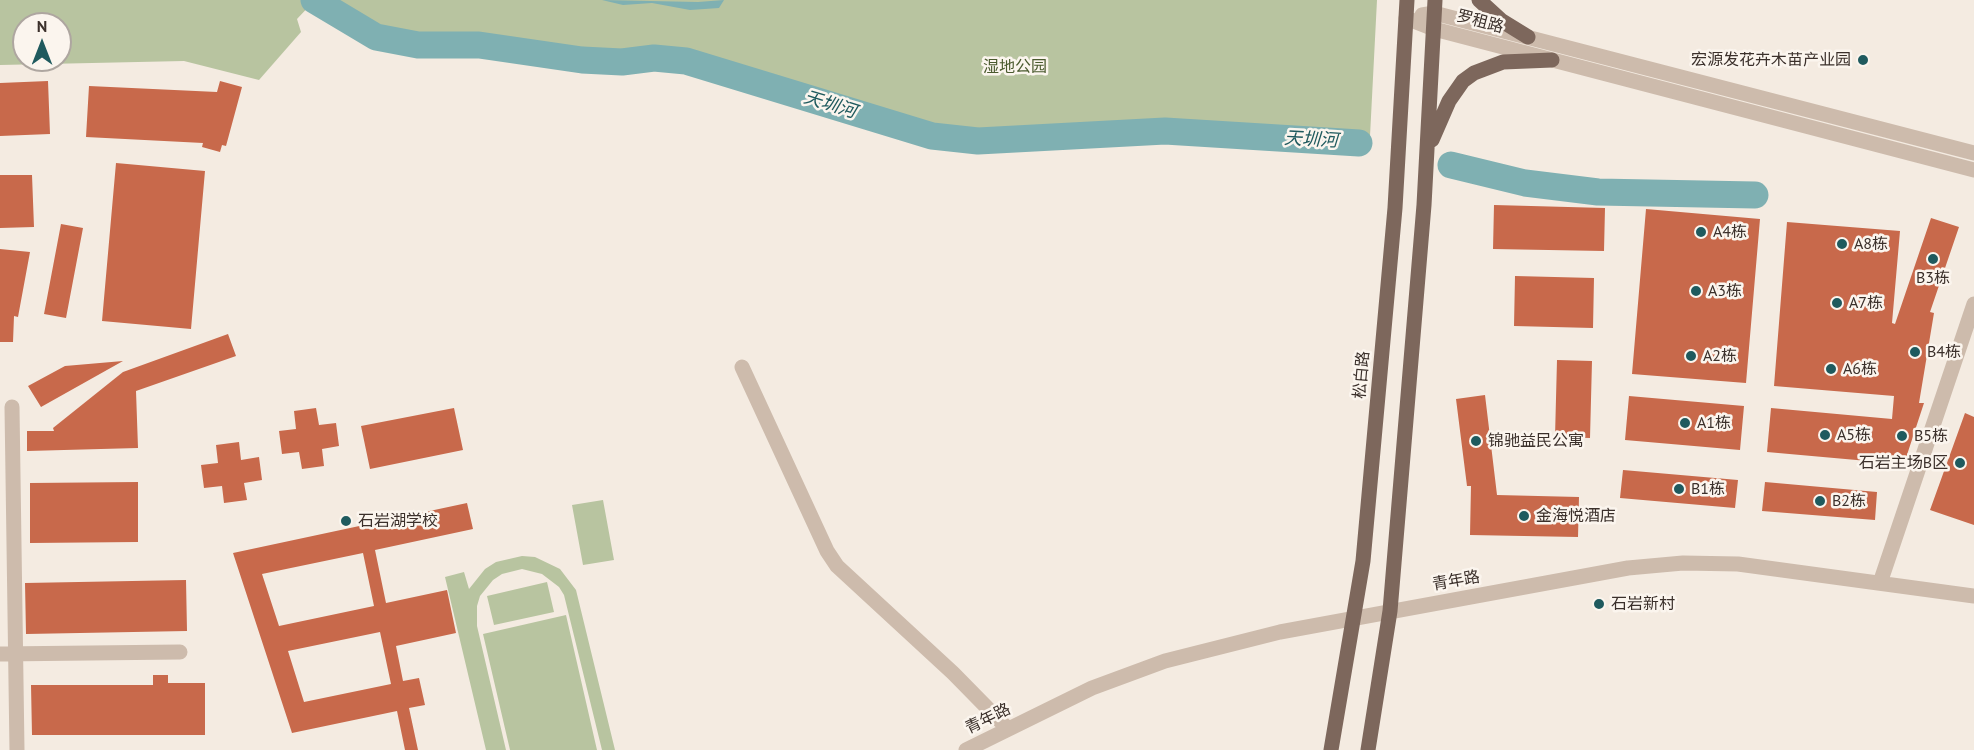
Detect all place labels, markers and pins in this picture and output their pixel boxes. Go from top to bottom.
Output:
place label: 宏源发花卉木苗产业园 [1691,50,1851,70]
marker: 宏源发花卉木苗产业园 [1856,53,1870,67]
place label: A4栋 [1713,222,1747,242]
marker: A4栋 [1694,225,1708,239]
place label: A8栋 [1854,234,1888,254]
marker: A8栋 [1835,237,1849,251]
marker: B3栋 [1926,252,1940,266]
place label: B3栋 [1916,268,1950,288]
place label: A3栋 [1708,281,1742,301]
marker: A3栋 [1689,284,1703,298]
place label: A7栋 [1849,293,1883,313]
marker: A7栋 [1830,296,1844,310]
place label: B4栋 [1927,342,1961,362]
marker: B4栋 [1908,345,1922,359]
place label: A2栋 [1703,346,1737,366]
marker: A2栋 [1684,349,1698,363]
place label: A6栋 [1843,359,1877,379]
marker: A6栋 [1824,362,1838,376]
place label: A1栋 [1697,413,1731,433]
marker: A1栋 [1678,416,1692,430]
place label: A5栋 [1837,425,1871,445]
place label: B5栋 [1914,426,1948,446]
marker: A5栋 [1818,428,1832,442]
marker: B5栋 [1895,429,1909,443]
place label: 锦驰益民公寓 [1488,431,1584,451]
marker: 锦驰益民公寓 [1469,434,1483,448]
place label: 石岩主场B区 [1859,453,1948,473]
marker: 石岩主场B区 [1953,456,1967,470]
place label: B1栋 [1691,479,1725,499]
marker: B1栋 [1672,482,1686,496]
place label: B2栋 [1832,491,1866,511]
marker: B2栋 [1813,494,1827,508]
place label: 金海悦酒店 [1536,506,1616,526]
marker: 金海悦酒店 [1517,509,1531,523]
place label: 石岩湖学校 [358,511,438,531]
marker: 石岩湖学校 [339,514,353,528]
place label: 石岩新村 [1611,594,1675,614]
marker: 石岩新村 [1592,597,1606,611]

